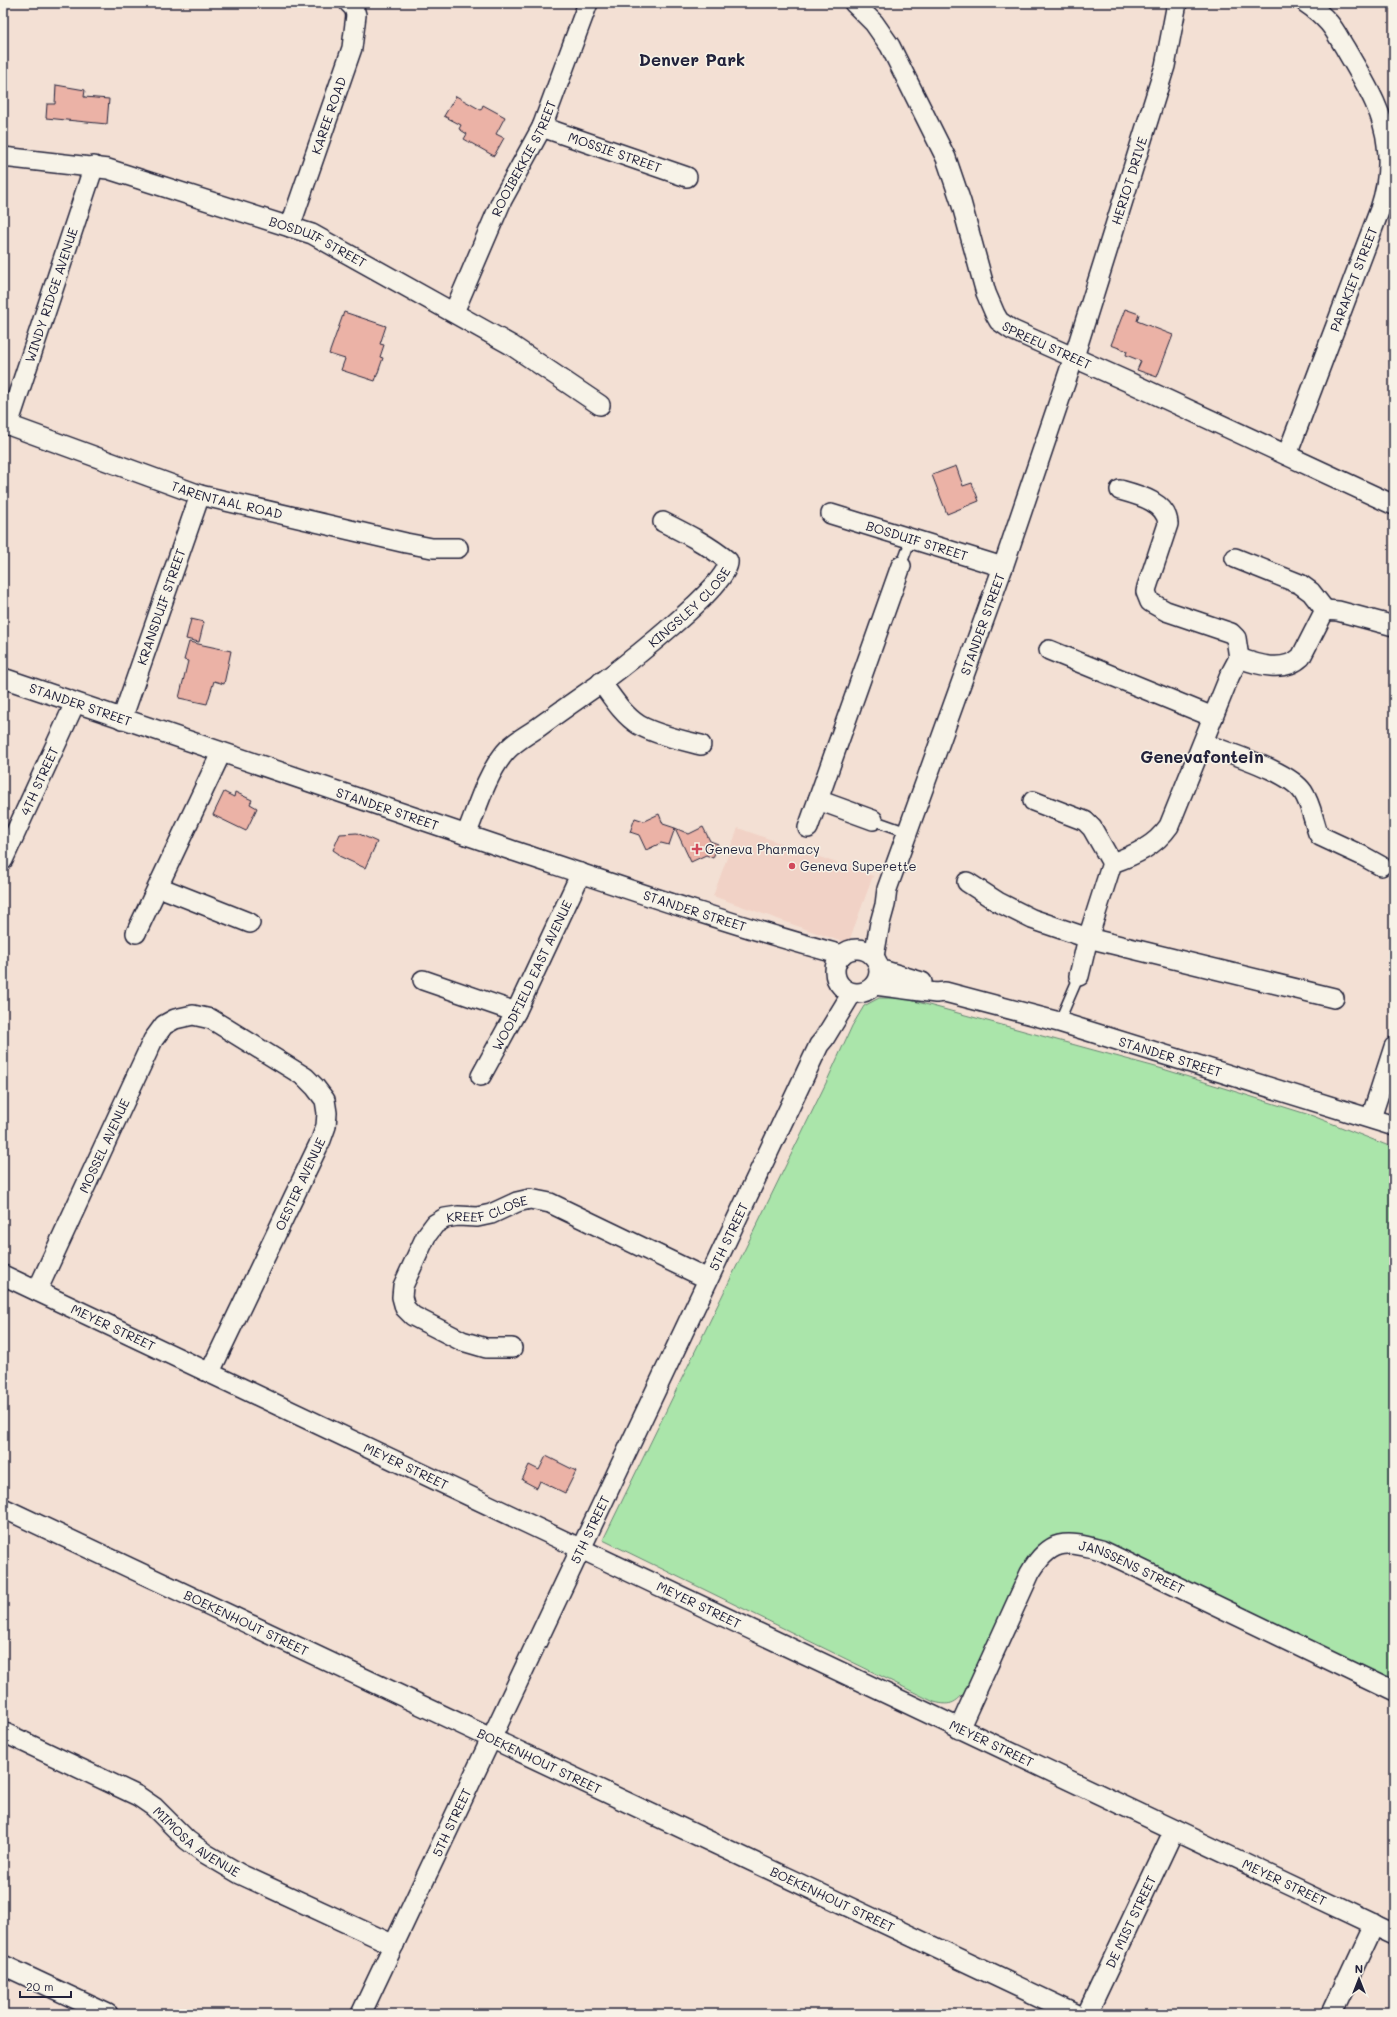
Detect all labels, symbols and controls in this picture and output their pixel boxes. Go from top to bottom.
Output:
district label: Denver Park [639,48,745,70]
street label: KAREE ROAD [307,74,349,156]
street label: ROOIBEKKIE STREET [487,98,559,219]
street label: MOSSIE STREET [566,128,664,176]
street label: HERIOT DRIVE [1107,134,1150,227]
street label: BOSDUIF STREET [267,212,370,271]
street label: PARAKIET STREET [1325,224,1381,334]
street label: WINDY RIDGE AVENUE [20,225,81,365]
street label: SPREEU STREET [999,317,1094,372]
street label: TARENTAAL ROAD [169,476,284,522]
street label: BOSDUIF STREET [864,516,970,564]
street label: KRANSDUIF STREET [133,546,189,667]
street label: KINGSLEY CLOSE [644,564,734,651]
street label: STANDER STREET [956,571,1008,677]
street label: STANDER STREET [27,679,134,729]
street label: 4TH STREET [16,744,62,818]
district label: Genevafontein [1140,745,1264,767]
street label: STANDER STREET [334,783,441,833]
place label: Geneva Pharmacy [705,840,820,857]
marker: Geneva Pharmacy [692,844,702,854]
place label: Geneva Superette [800,857,917,874]
marker: Geneva Superette [787,861,797,871]
street label: STANDER STREET [641,886,749,935]
street label: WOODFIELD EAST AVENUE [488,897,575,1053]
street label: STANDER STREET [1117,1032,1224,1080]
street label: MOSSEL AVENUE [74,1096,133,1196]
street label: OESTER AVENUE [271,1135,329,1233]
street label: KREEF CLOSE [445,1191,529,1226]
street label: 5TH STREET [705,1199,751,1273]
street label: MEYER STREET [69,1300,158,1354]
street label: MEYER STREET [361,1438,451,1493]
street label: 5TH STREET [566,1492,613,1566]
street label: JANSSENS STREET [1078,1536,1188,1597]
street label: MEYER STREET [654,1577,744,1631]
street label: BOEKENHOUT STREET [182,1586,311,1659]
street label: MEYER STREET [947,1716,1037,1770]
street label: BOEKENHOUT STREET [475,1724,604,1797]
street label: 5TH STREET [428,1785,475,1859]
street label: MIMOSA AVENUE [150,1802,243,1880]
street label: MEYER STREET [1240,1854,1330,1909]
street label: BOEKENHOUT STREET [768,1862,898,1935]
street label: DE MIST STREET [1101,1873,1159,1971]
north arrow [1339,1959,1379,1999]
text: N [1355,1961,1363,1976]
scale bar [20,1973,71,1999]
text: 20 m [26,1978,54,1994]

